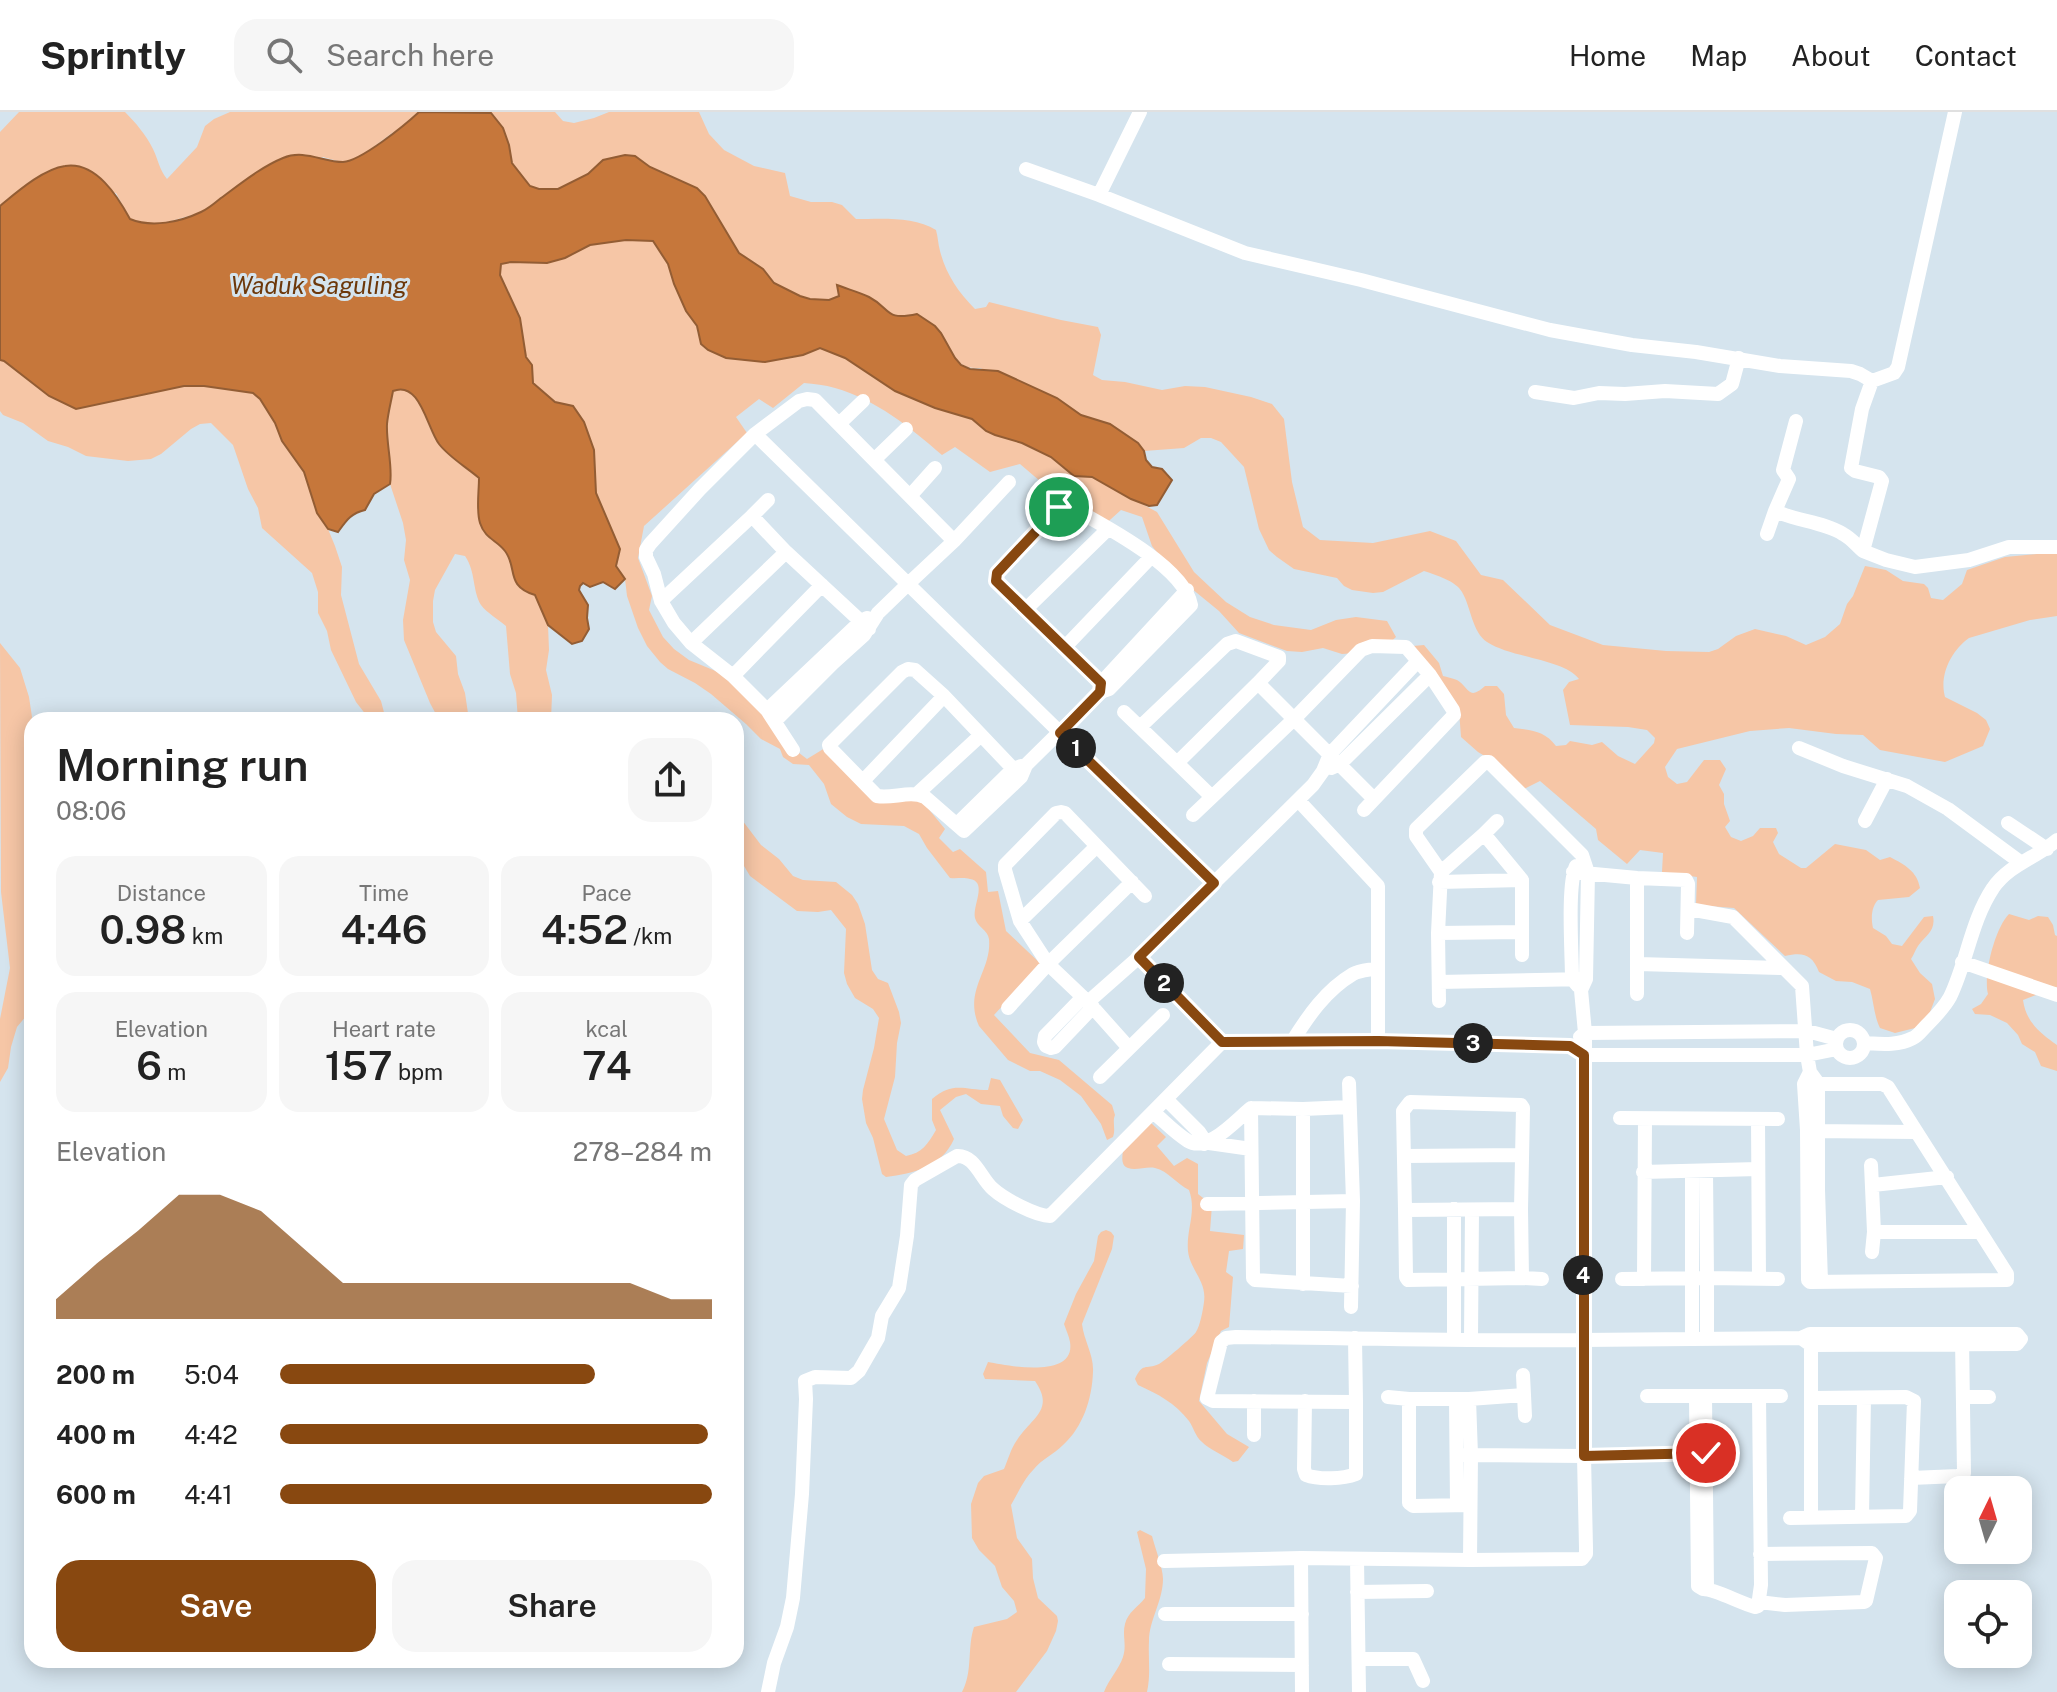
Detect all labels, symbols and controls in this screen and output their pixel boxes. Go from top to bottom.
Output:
search box [234,19,794,91]
text: Sprintly [40,33,186,78]
icon: search [262,33,306,77]
text: Search here [326,37,494,73]
text: Home [1569,39,1646,72]
text: Map [1690,39,1747,72]
text: About [1791,39,1871,72]
text: Contact [1915,39,2017,72]
water label: Waduk Saguling [231,271,408,299]
pin [1025,473,1093,541]
icon: arrive [1037,485,1081,529]
pin: 1 [1056,728,1096,768]
text: 1 [1071,735,1081,761]
button: share [628,738,712,822]
text: Morning run [56,739,309,791]
text: 08:06 [56,795,126,826]
text: Distance [117,880,206,906]
text: Time [359,880,409,906]
text: Pace [582,880,632,906]
text: 0.98 [99,906,187,953]
text: 4:46 [340,906,427,953]
text: 4:52 [541,906,628,953]
text: km [187,923,223,949]
text: /km [628,923,672,949]
pin: 2 [1144,963,1184,1003]
text: 2 [1157,970,1171,996]
text: Elevation [115,1016,208,1042]
text: Heart rate [332,1016,436,1042]
text: kcal [585,1016,628,1042]
pin: 3 [1453,1023,1493,1063]
text: 3 [1466,1030,1480,1056]
text: 6 [136,1042,162,1089]
text: 157 [325,1042,393,1089]
text: 74 [582,1042,631,1089]
text: m [162,1059,186,1085]
text: bpm [393,1059,443,1085]
text: Elevation [56,1136,166,1167]
text: 278–284 m [573,1136,712,1167]
pin: 4 [1563,1255,1603,1295]
text: 4 [1576,1262,1590,1288]
text: 200 m [56,1359,135,1390]
text: 5:04 [184,1359,239,1390]
text: 400 m [56,1419,136,1450]
text: 4:42 [184,1419,238,1450]
pin [1672,1419,1740,1487]
icon: check [1684,1431,1728,1475]
north arrow [1944,1476,2032,1564]
map controls [1944,1476,2032,1668]
text: 600 m [56,1479,136,1510]
text: 4:41 [184,1479,233,1510]
button: Save [56,1560,376,1652]
button: Share [392,1560,712,1652]
button: locate [1944,1580,2032,1668]

